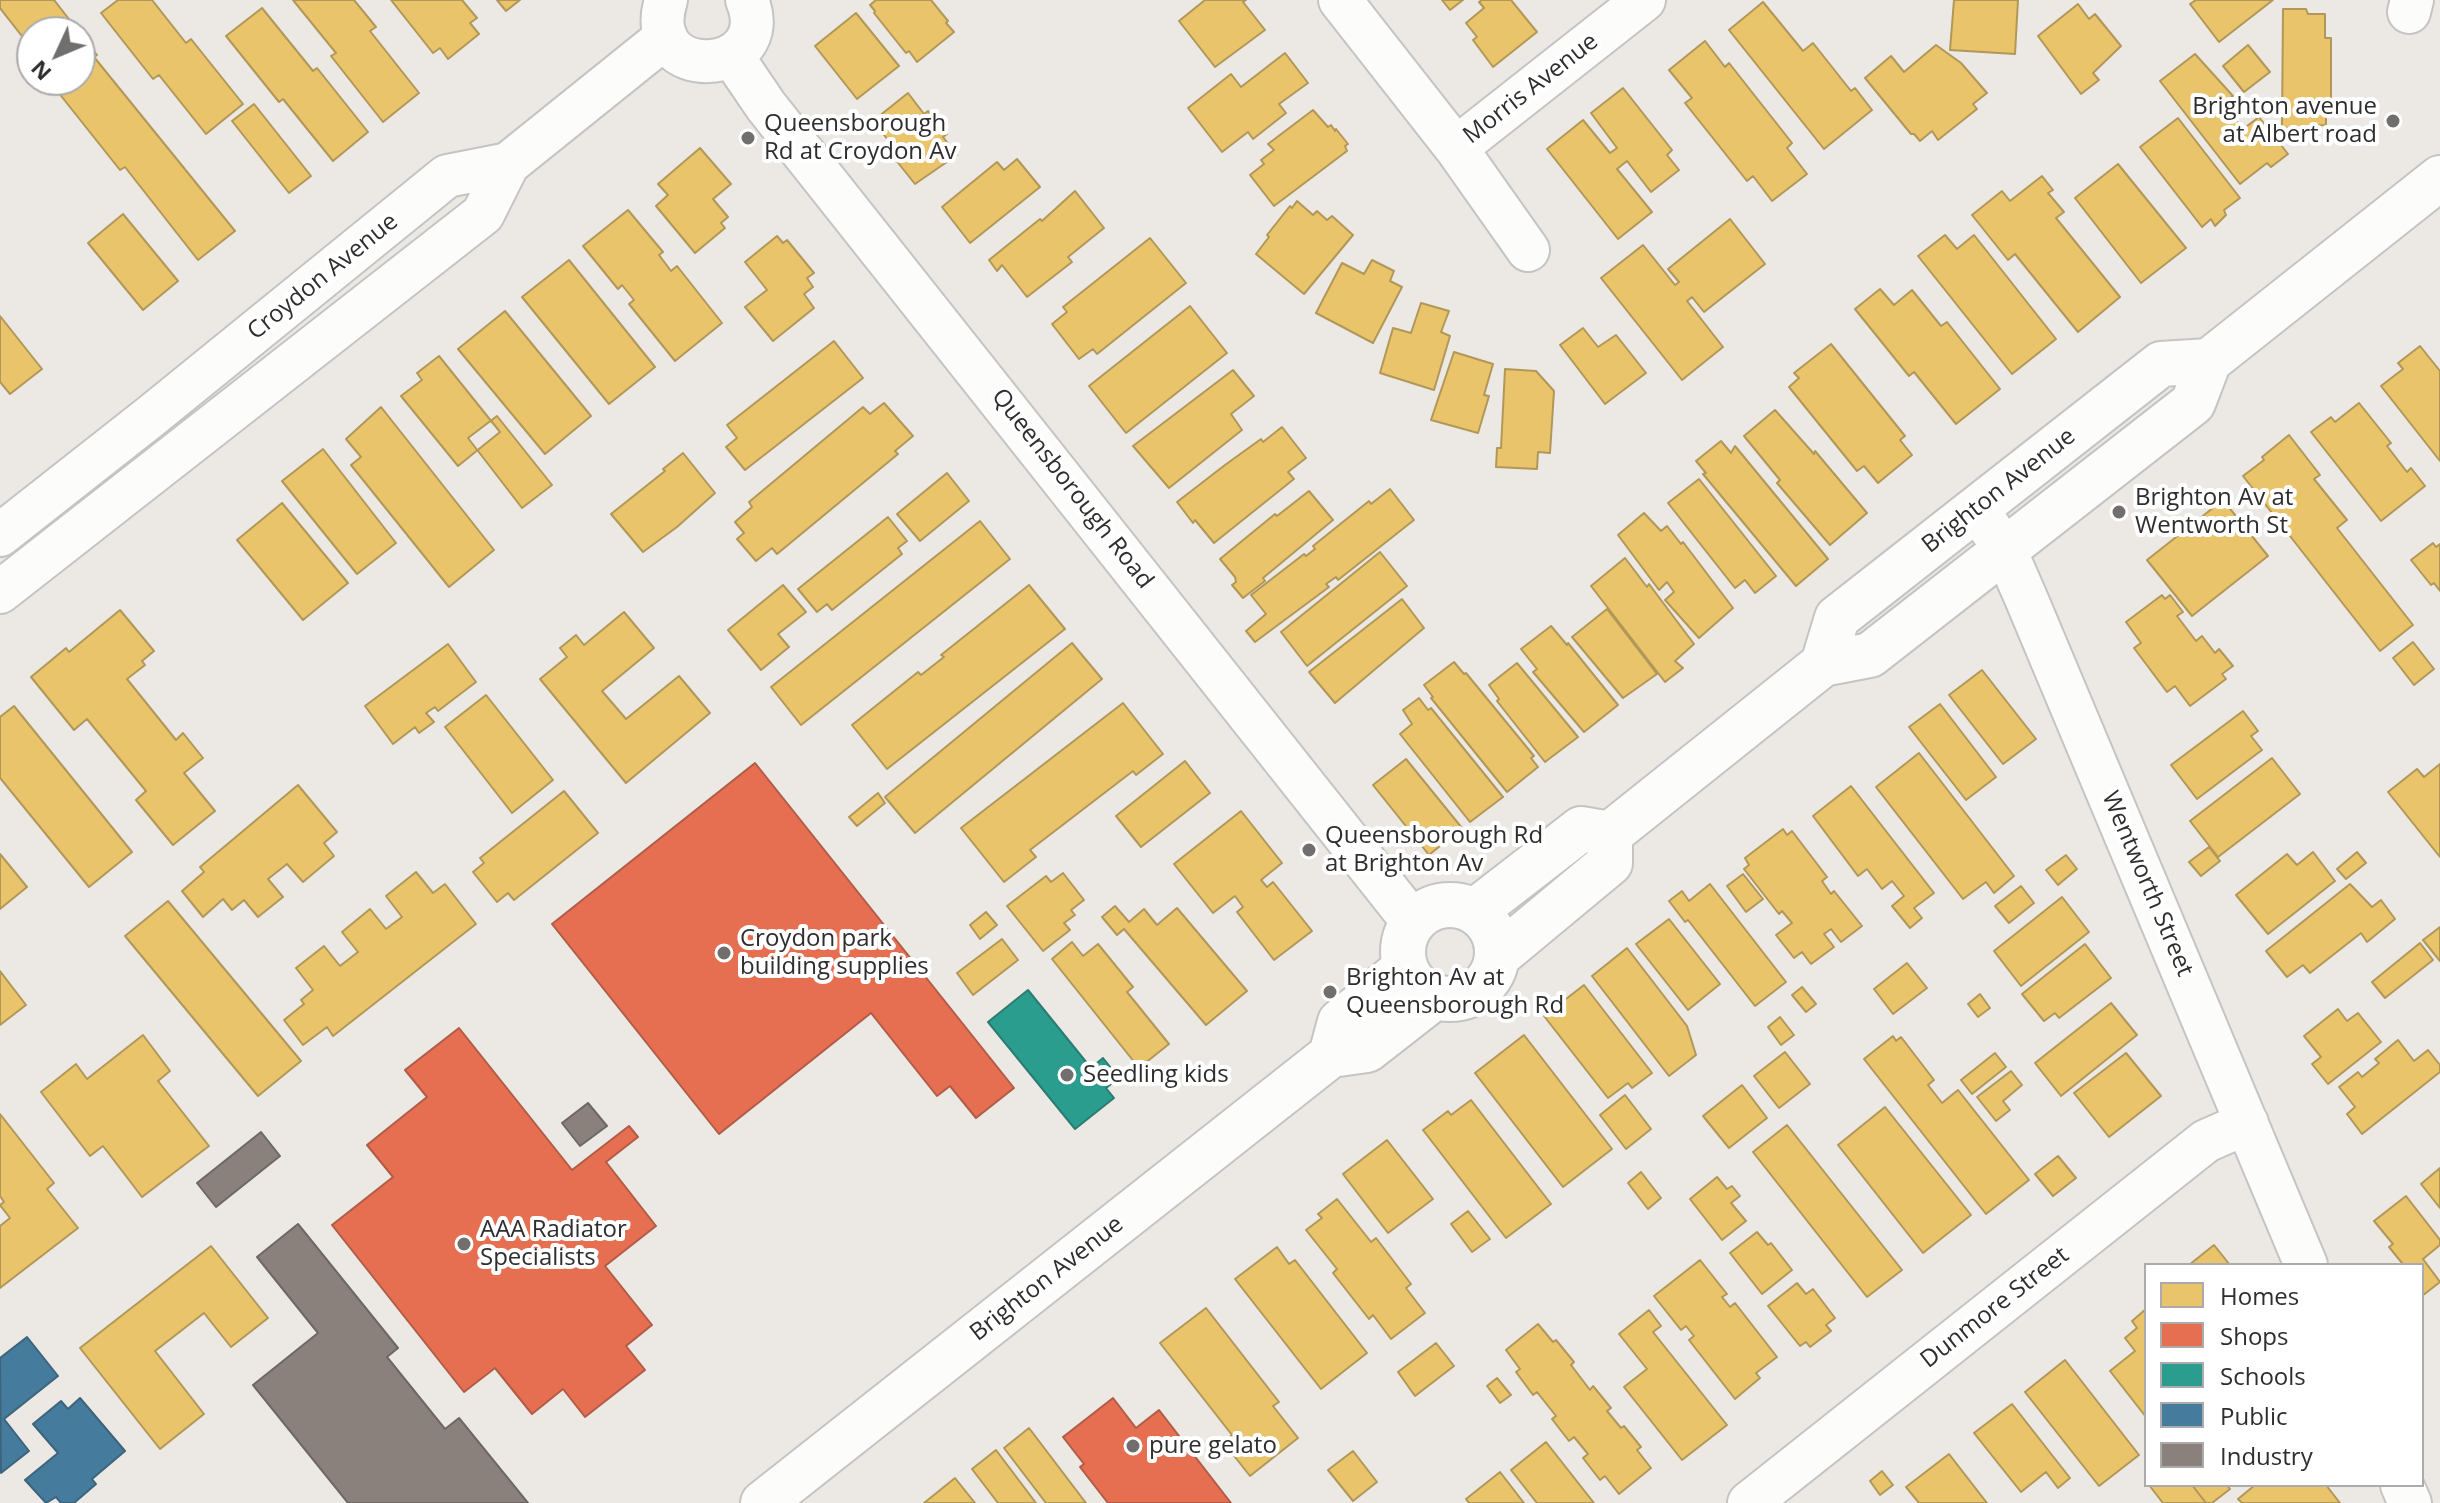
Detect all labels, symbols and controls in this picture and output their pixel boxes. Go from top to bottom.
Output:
north arrow [16,16,96,96]
street label: Morris Avenue [1458,27,1604,151]
text: N [23,54,57,88]
place label: Brighton avenue at Albert road [2192,93,2377,149]
place label: Queensborough Rd at Croydon Av [764,110,956,166]
marker: Brighton avenue at Albert road [2384,112,2402,130]
marker: Queensborough Rd at Croydon Av [739,129,757,147]
street label: Croydon Avenue [242,208,404,346]
street label: Queensborough Road [985,383,1159,595]
street label: Brighton Avenue [1917,422,2081,560]
place label: Brighton Av at Wentworth St [2135,484,2293,540]
marker: Brighton Av at Wentworth St [2110,503,2128,521]
street label: Wentworth Street [2095,787,2199,981]
place label: Queensborough Rd at Brighton Av [1325,822,1543,878]
marker: Queensborough Rd at Brighton Av [1300,841,1318,859]
place label: Croydon park building supplies [740,925,929,981]
marker: Croydon park building supplies [715,944,733,962]
place label: Brighton Av at Queensborough Rd [1346,964,1564,1020]
marker: Brighton Av at Queensborough Rd [1321,983,1339,1001]
place label: Seedling kids [1083,1061,1229,1089]
marker: Seedling kids [1058,1066,1076,1084]
street label: Brighton Avenue [965,1210,1129,1348]
place label: AAA Radiator Specialists [480,1216,627,1272]
marker: AAA Radiator Specialists [455,1235,473,1253]
street label: Dunmore Street [1915,1241,2075,1375]
legend [2144,1263,2424,1487]
text: Homes [2220,1279,2299,1312]
text: Shops [2220,1319,2288,1352]
text: Schools [2220,1359,2306,1392]
text: Public [2220,1399,2287,1432]
place label: pure gelato [1149,1432,1277,1460]
marker: pure gelato [1124,1437,1142,1455]
text: Industry [2220,1439,2313,1472]

